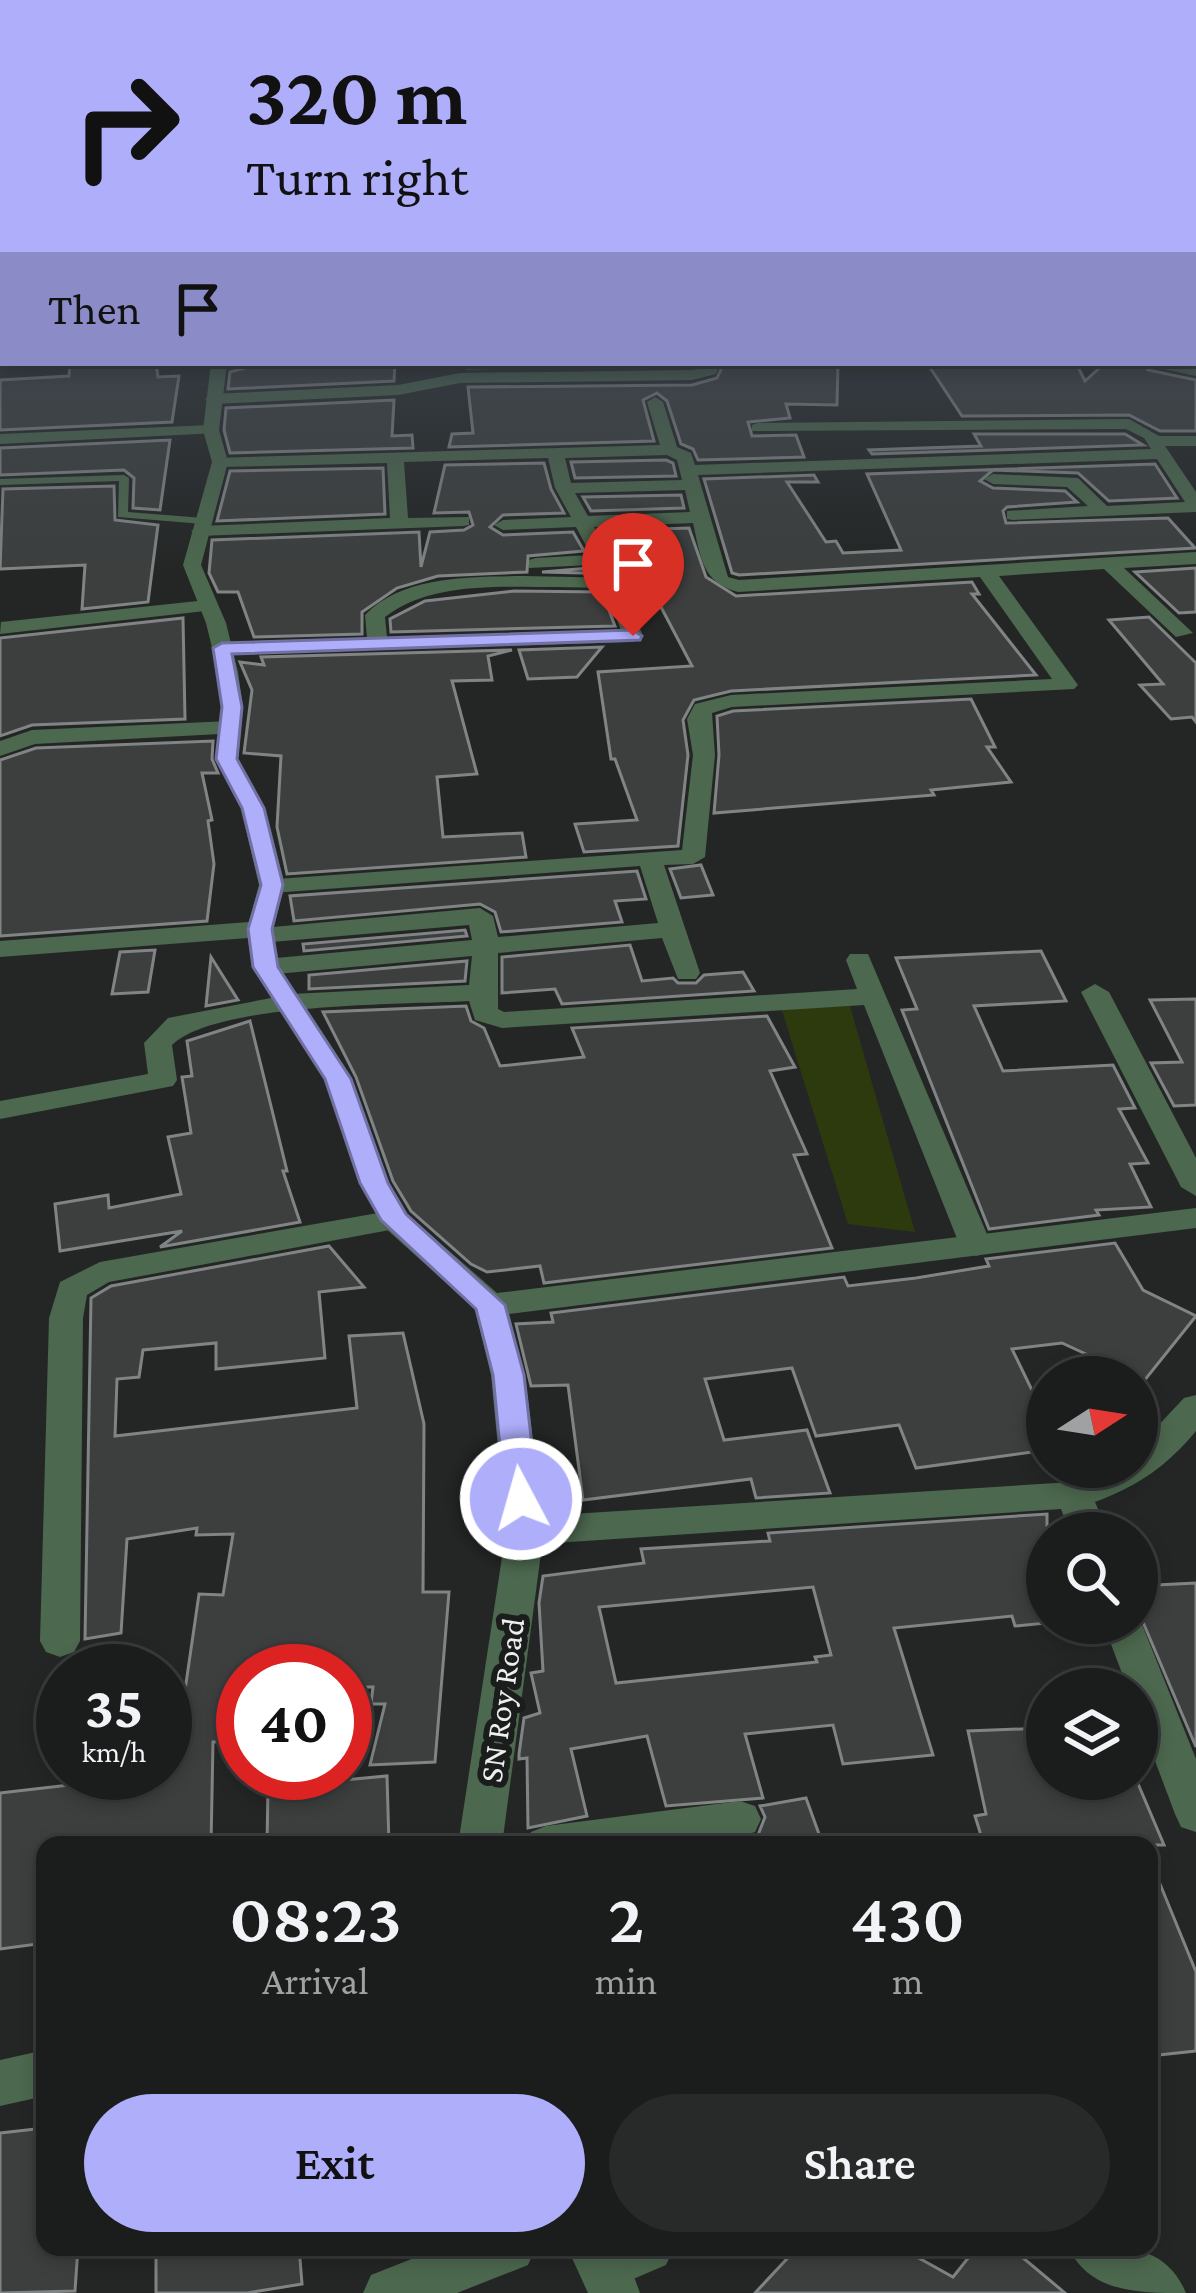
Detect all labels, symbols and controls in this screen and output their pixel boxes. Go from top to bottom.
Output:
icon: right [48,48,204,204]
text: 320 m [246,49,467,142]
text: Turn right [246,147,468,207]
icon: arrive [165,276,231,342]
text: Then [48,284,141,334]
pin [582,513,684,636]
icon: arrive [600,531,666,597]
north arrow [1026,1356,1158,1488]
map controls [1026,1356,1158,1800]
position arrow [458,1436,584,1562]
button: search [1026,1512,1158,1644]
street label: SN Roy Road [472,1615,531,1785]
speed limit sign: 40 [216,1644,372,1800]
button: layers [1026,1668,1158,1800]
text: 35 [85,1673,143,1740]
text: km/h [82,1735,146,1768]
text: 08:23 [229,1877,402,1957]
text: 2 [608,1877,644,1957]
text: 430 [850,1877,965,1957]
text: Arrival [262,1959,368,2002]
text: min [595,1959,657,2002]
text: m [892,1959,923,2002]
button: Exit [84,2094,585,2232]
button: Share [609,2094,1110,2232]

